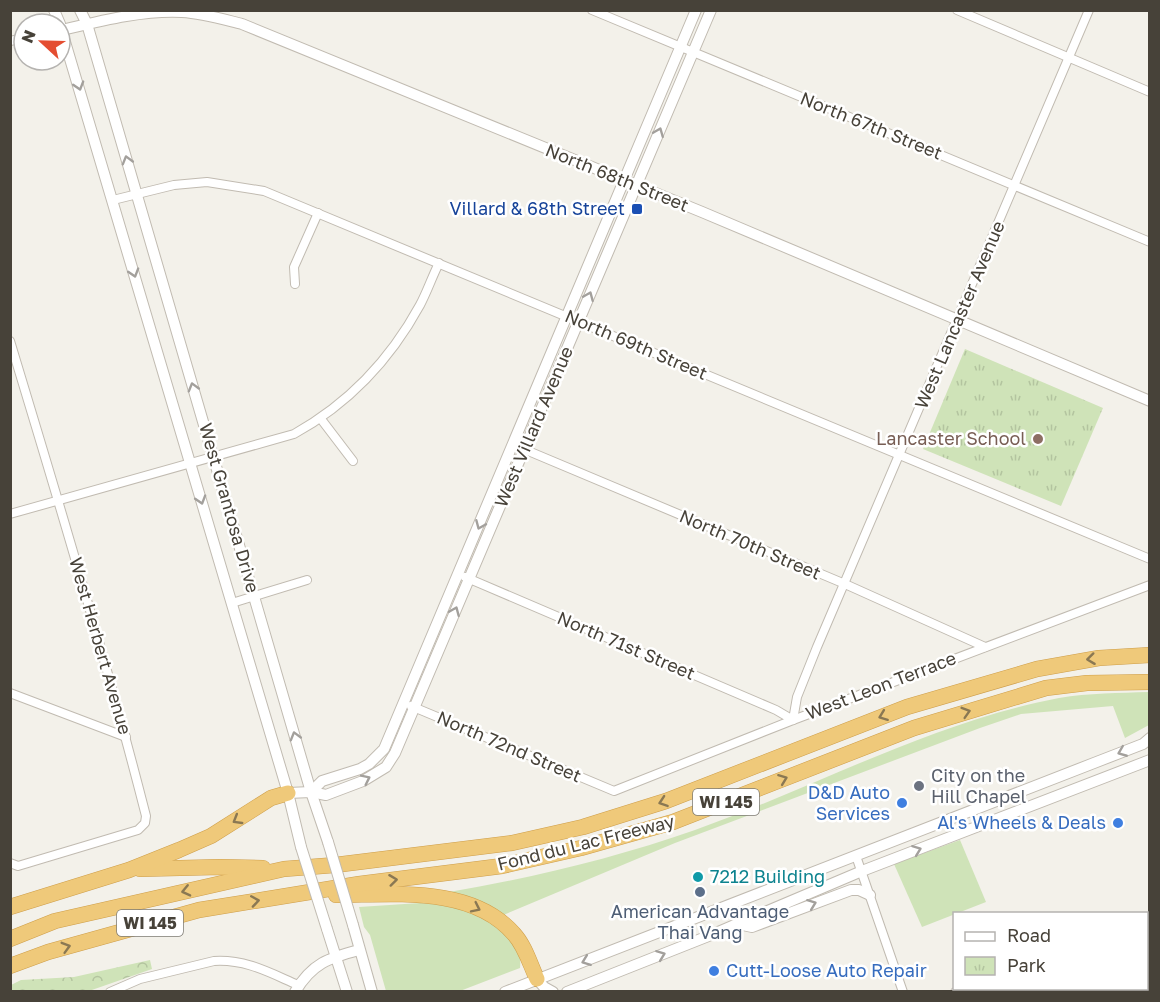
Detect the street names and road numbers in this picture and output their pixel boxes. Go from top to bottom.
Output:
street label: North 67th Street [797,87,946,164]
street label: North 68th Street [543,138,692,216]
street label: West Lancaster Avenue [909,217,1009,412]
street label: North 69th Street [562,304,711,384]
street label: West Villard Avenue [489,343,577,510]
street label: West Grantosa Drive [195,420,265,595]
street label: North 70th Street [676,504,824,584]
street label: West Herbert Avenue [65,554,137,737]
street label: North 71st Street [554,606,699,684]
street label: West Leon Terrace [802,646,959,724]
street label: North 72nd Street [434,706,585,786]
road number: WI 145 [693,789,759,815]
street label: Fond du Lac Freeway [495,809,677,875]
road number: WI 145 [117,910,183,936]

